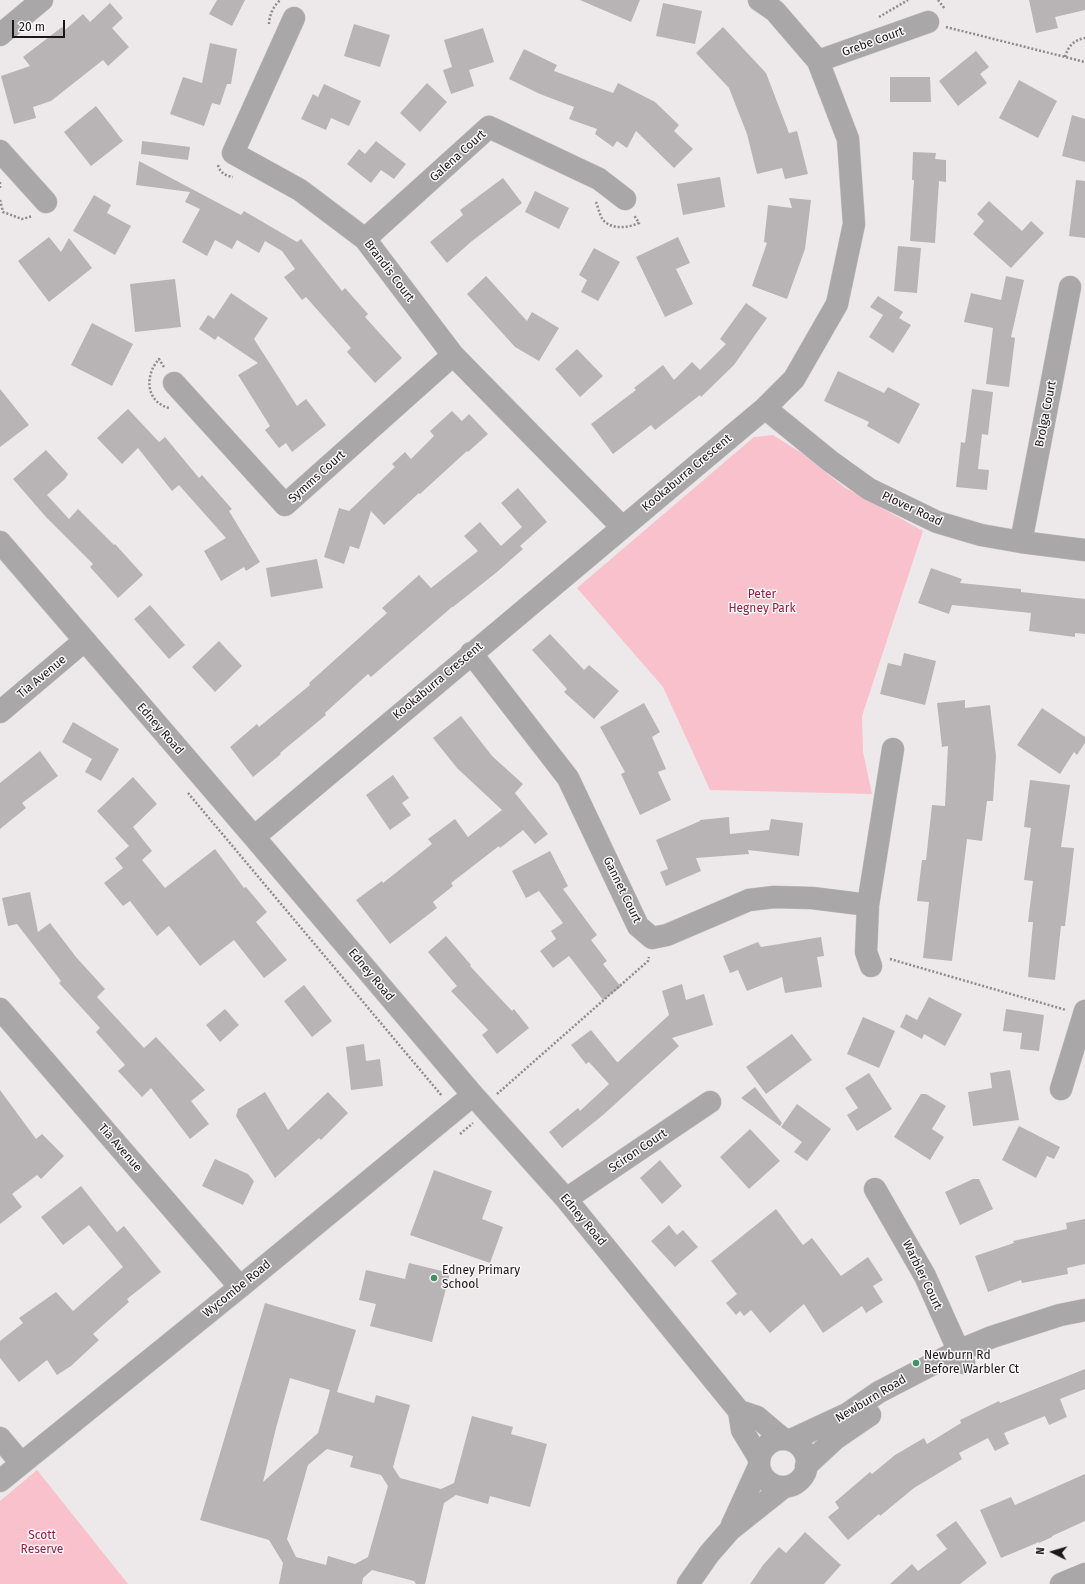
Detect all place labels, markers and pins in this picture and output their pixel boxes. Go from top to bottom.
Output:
place label: Edney Primary School [442,1264,520,1292]
marker: Edney Primary School [429,1273,439,1283]
place label: Newburn Rd Before Warbler Ct [924,1349,1019,1377]
marker: Newburn Rd Before Warbler Ct [911,1358,921,1368]

